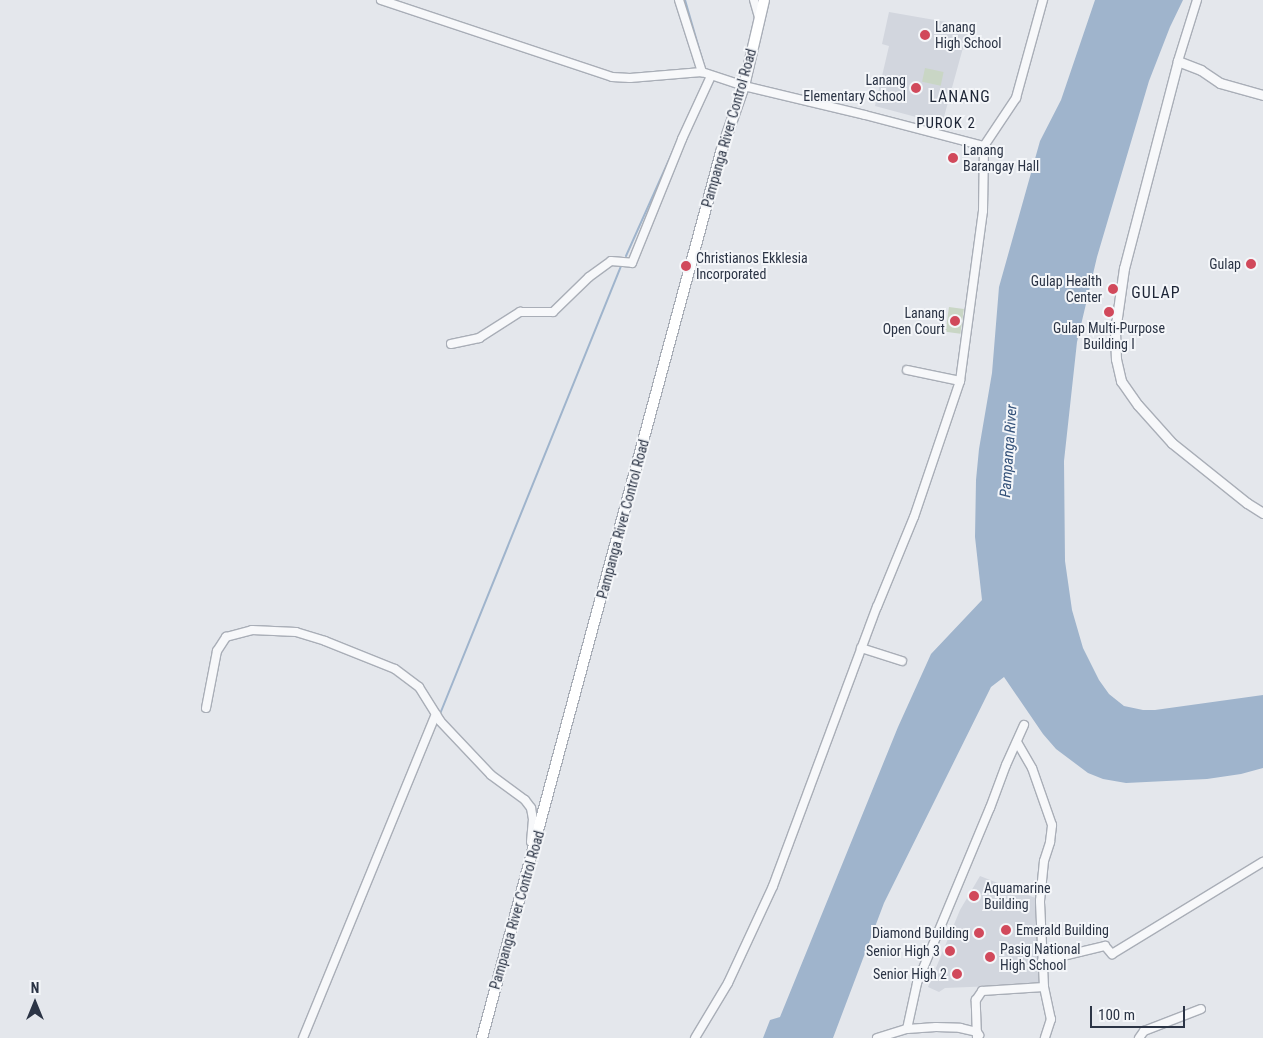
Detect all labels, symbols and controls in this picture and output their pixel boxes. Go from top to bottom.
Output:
place label: Lanang High School [935,19,1002,52]
marker: Lanang High School [919,29,931,41]
street label: Pampanga River Control Road [698,47,760,209]
place label: Lanang Elementary School [803,72,906,104]
marker: Lanang Elementary School [910,82,922,94]
district label: LANANG [928,87,992,107]
district label: PUROK 2 [915,115,977,133]
place label: Lanang Barangay Hall [963,142,1039,174]
marker: Lanang Barangay Hall [947,152,959,164]
place label: Christianos Ekklesia Incorporated [696,250,808,282]
place label: Gulap [1209,256,1241,272]
marker: Gulap [1245,258,1257,270]
marker: Christianos Ekklesia Incorporated [680,260,692,272]
place label: Gulap Health Center [1031,273,1102,306]
marker: Gulap Health Center [1106,282,1120,296]
district label: GULAP [1131,283,1181,303]
place label: Lanang Open Court [883,305,945,338]
marker: Gulap Multi-Purpose Building I [1103,306,1115,318]
marker: Lanang Open Court [949,315,961,327]
place label: Gulap Multi-Purpose Building I [1053,320,1165,352]
water label: Pampanga River [997,404,1021,498]
street label: Pampanga River Control Road [594,437,652,601]
street label: Pampanga River Control Road [486,829,548,991]
place label: Aquamarine Building [984,880,1051,912]
marker: Aquamarine Building [968,890,980,902]
place label: Emerald Building [1016,922,1109,938]
marker: Emerald Building [1000,924,1012,936]
place label: Diamond Building [872,925,969,941]
marker: Diamond Building [973,927,985,939]
place label: Pasig National High School [1000,941,1081,974]
place label: Senior High 3 [866,943,940,959]
marker: Senior High 3 [944,945,956,957]
marker: Pasig National High School [984,951,996,963]
place label: Senior High 2 [873,966,947,982]
marker: Senior High 2 [951,968,963,980]
north arrow [10,978,60,1028]
text: N [31,980,39,996]
scale bar [1093,996,1188,1028]
text: 100 m [1098,1006,1135,1024]

